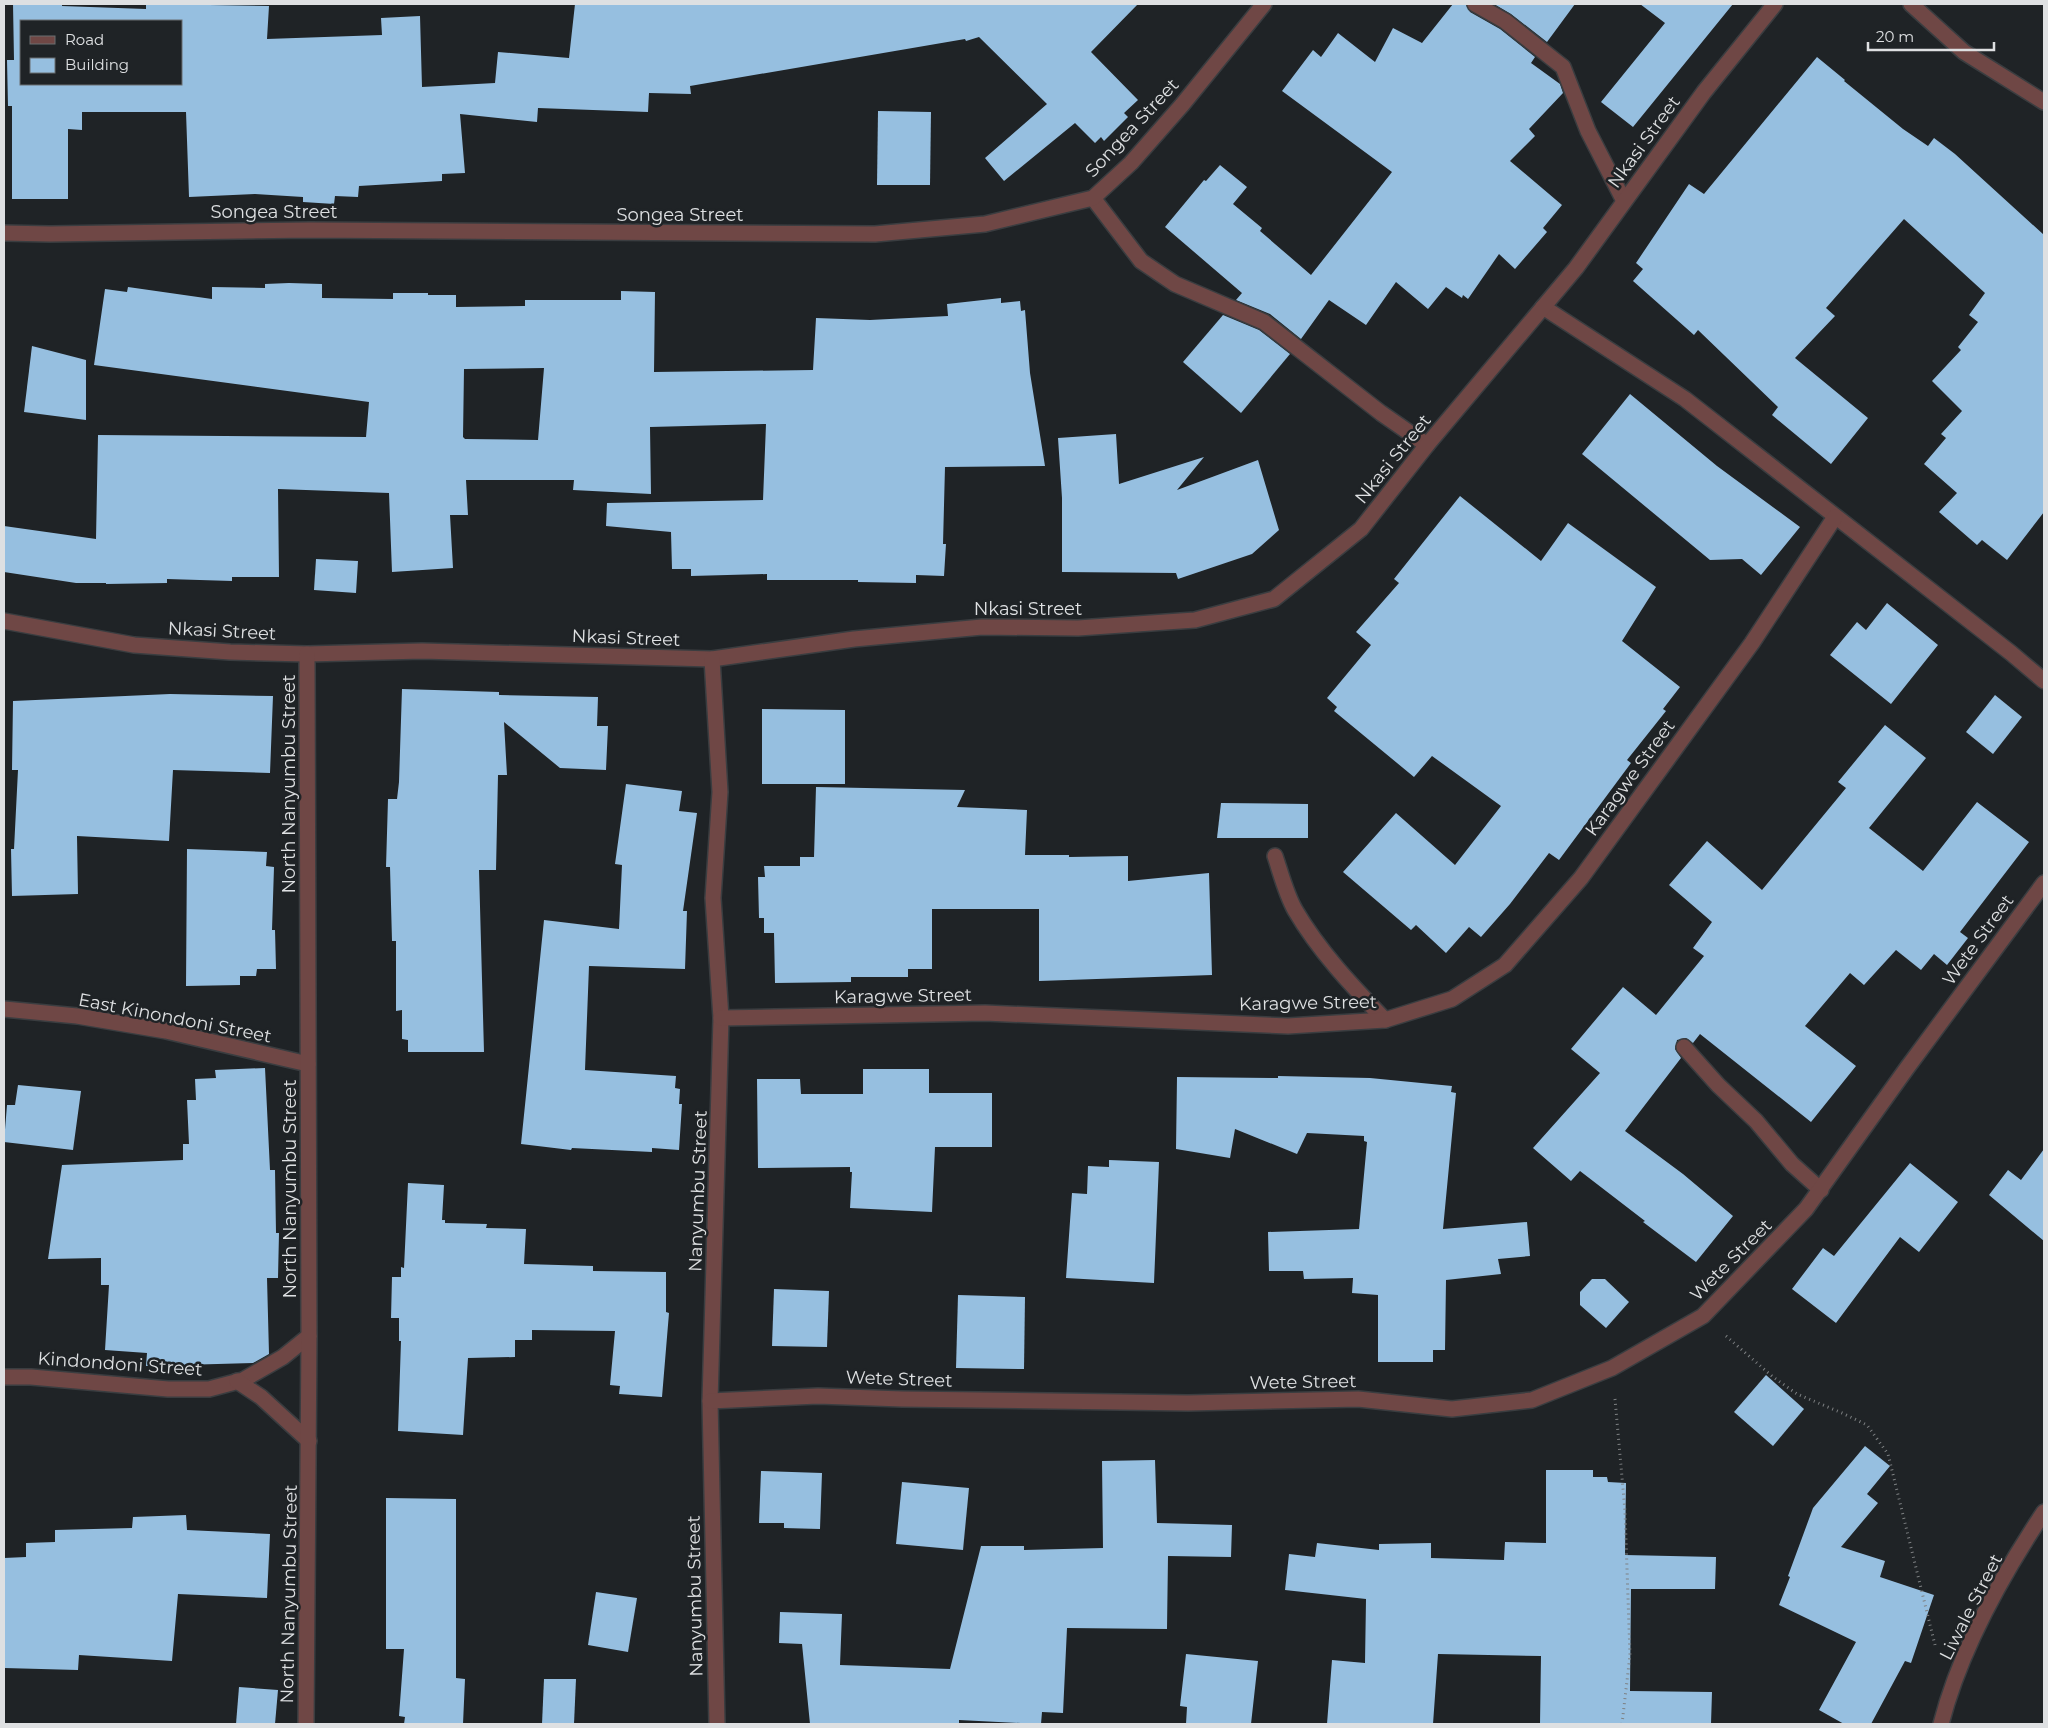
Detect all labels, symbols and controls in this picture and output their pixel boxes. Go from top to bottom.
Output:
legend [20,20,182,85]
scale bar [1868,20,1994,52]
text: 20 m [1876,27,1914,46]
text: Road [65,30,104,49]
text: Building [65,55,129,74]
street label: Songea Street [1081,74,1183,182]
street label: Nkasi Street [1603,92,1685,192]
street label: Songea Street [210,201,338,223]
street label: Songea Street [616,204,744,226]
street label: Nkasi Street [1350,410,1436,508]
street label: Nkasi Street [974,598,1082,620]
street label: Nkasi Street [167,617,277,645]
street label: Nkasi Street [571,625,681,651]
street label: North Nanyumbu Street [278,674,300,894]
street label: Karagwe Street [1580,716,1680,840]
street label: Wete Street [1938,890,2018,990]
street label: Karagwe Street [834,984,972,1008]
street label: East Kinondoni Street [77,988,273,1048]
street label: Karagwe Street [1239,991,1377,1015]
street label: North Nanyumbu Street [279,1079,301,1299]
street label: Nanyumbu Street [684,1110,712,1272]
street label: Wete Street [1685,1214,1777,1306]
street label: Kindondoni Street [37,1347,203,1381]
street label: Wete Street [845,1366,953,1392]
street label: Wete Street [1249,1370,1357,1394]
street label: North Nanyumbu Street [276,1484,302,1704]
street label: Nanyumbu Street [683,1515,707,1677]
street label: Liwale Street [1935,1550,2007,1664]

